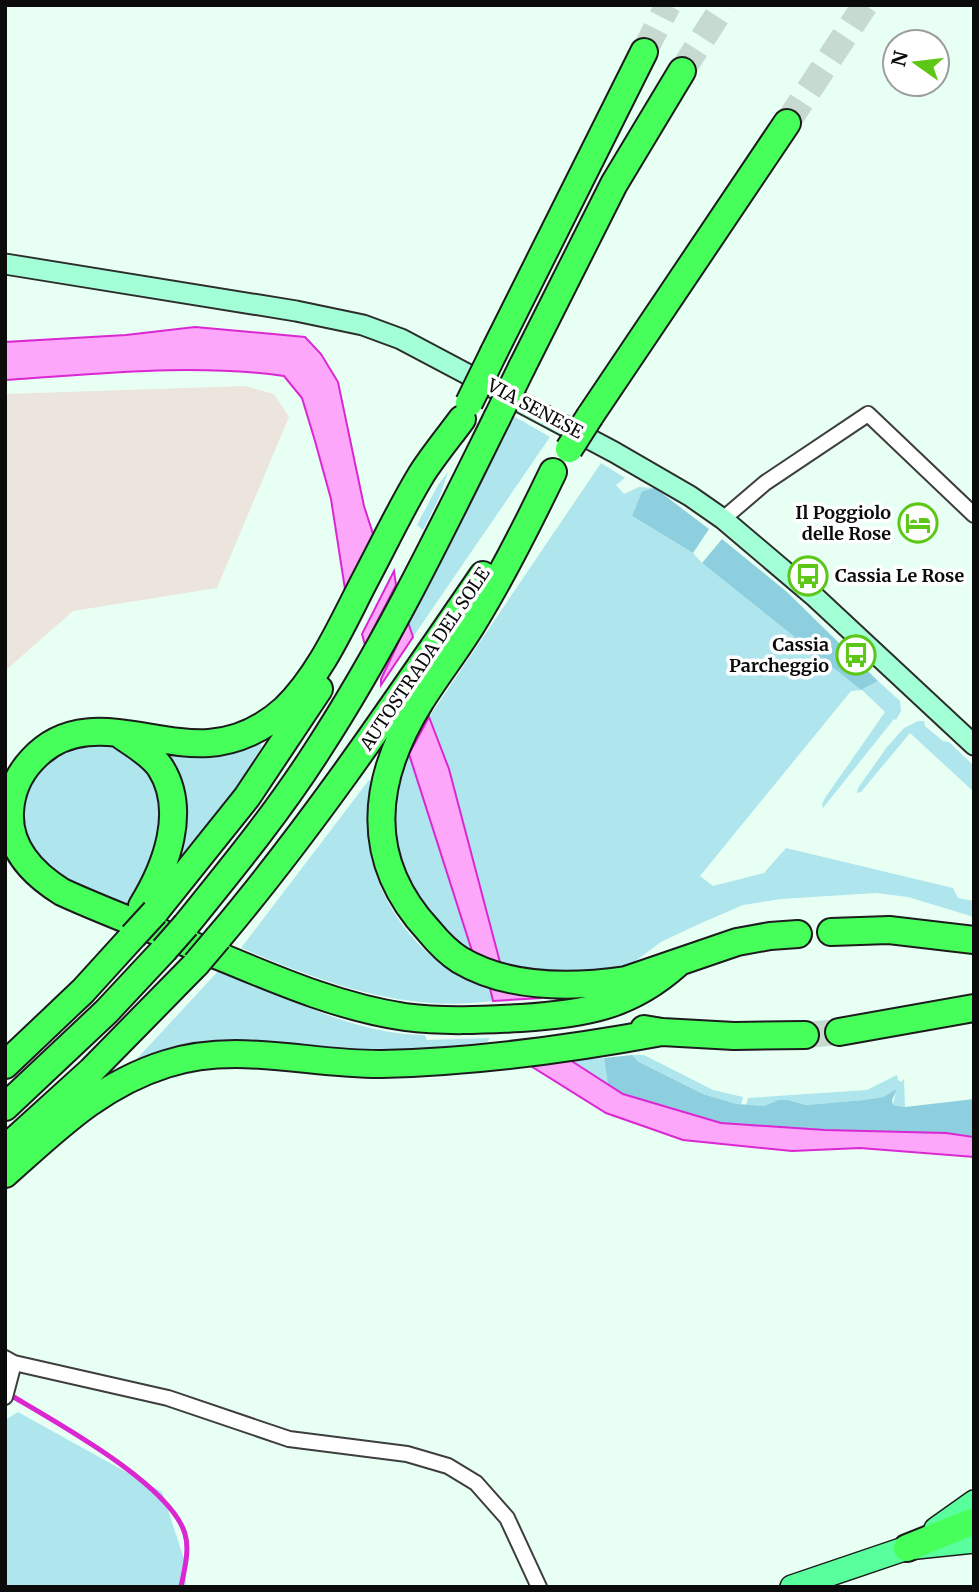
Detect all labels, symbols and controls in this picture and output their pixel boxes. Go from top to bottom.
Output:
north arrow [881,28,951,98]
text: N [886,49,913,69]
street label: VIA SENESE [482,373,588,444]
place label: Il Poggiolo delle Rose [795,501,891,545]
hotel icon: Il Poggiolo delle Rose [897,502,939,544]
bus stop icon: Cassia Le Rose [787,555,829,597]
street label: AUTOSTRADA DEL SOLE [354,562,495,755]
place label: Cassia Le Rose [835,564,964,587]
place label: Cassia Parcheggio [729,633,829,677]
bus stop icon: Cassia Parcheggio [835,634,877,676]

